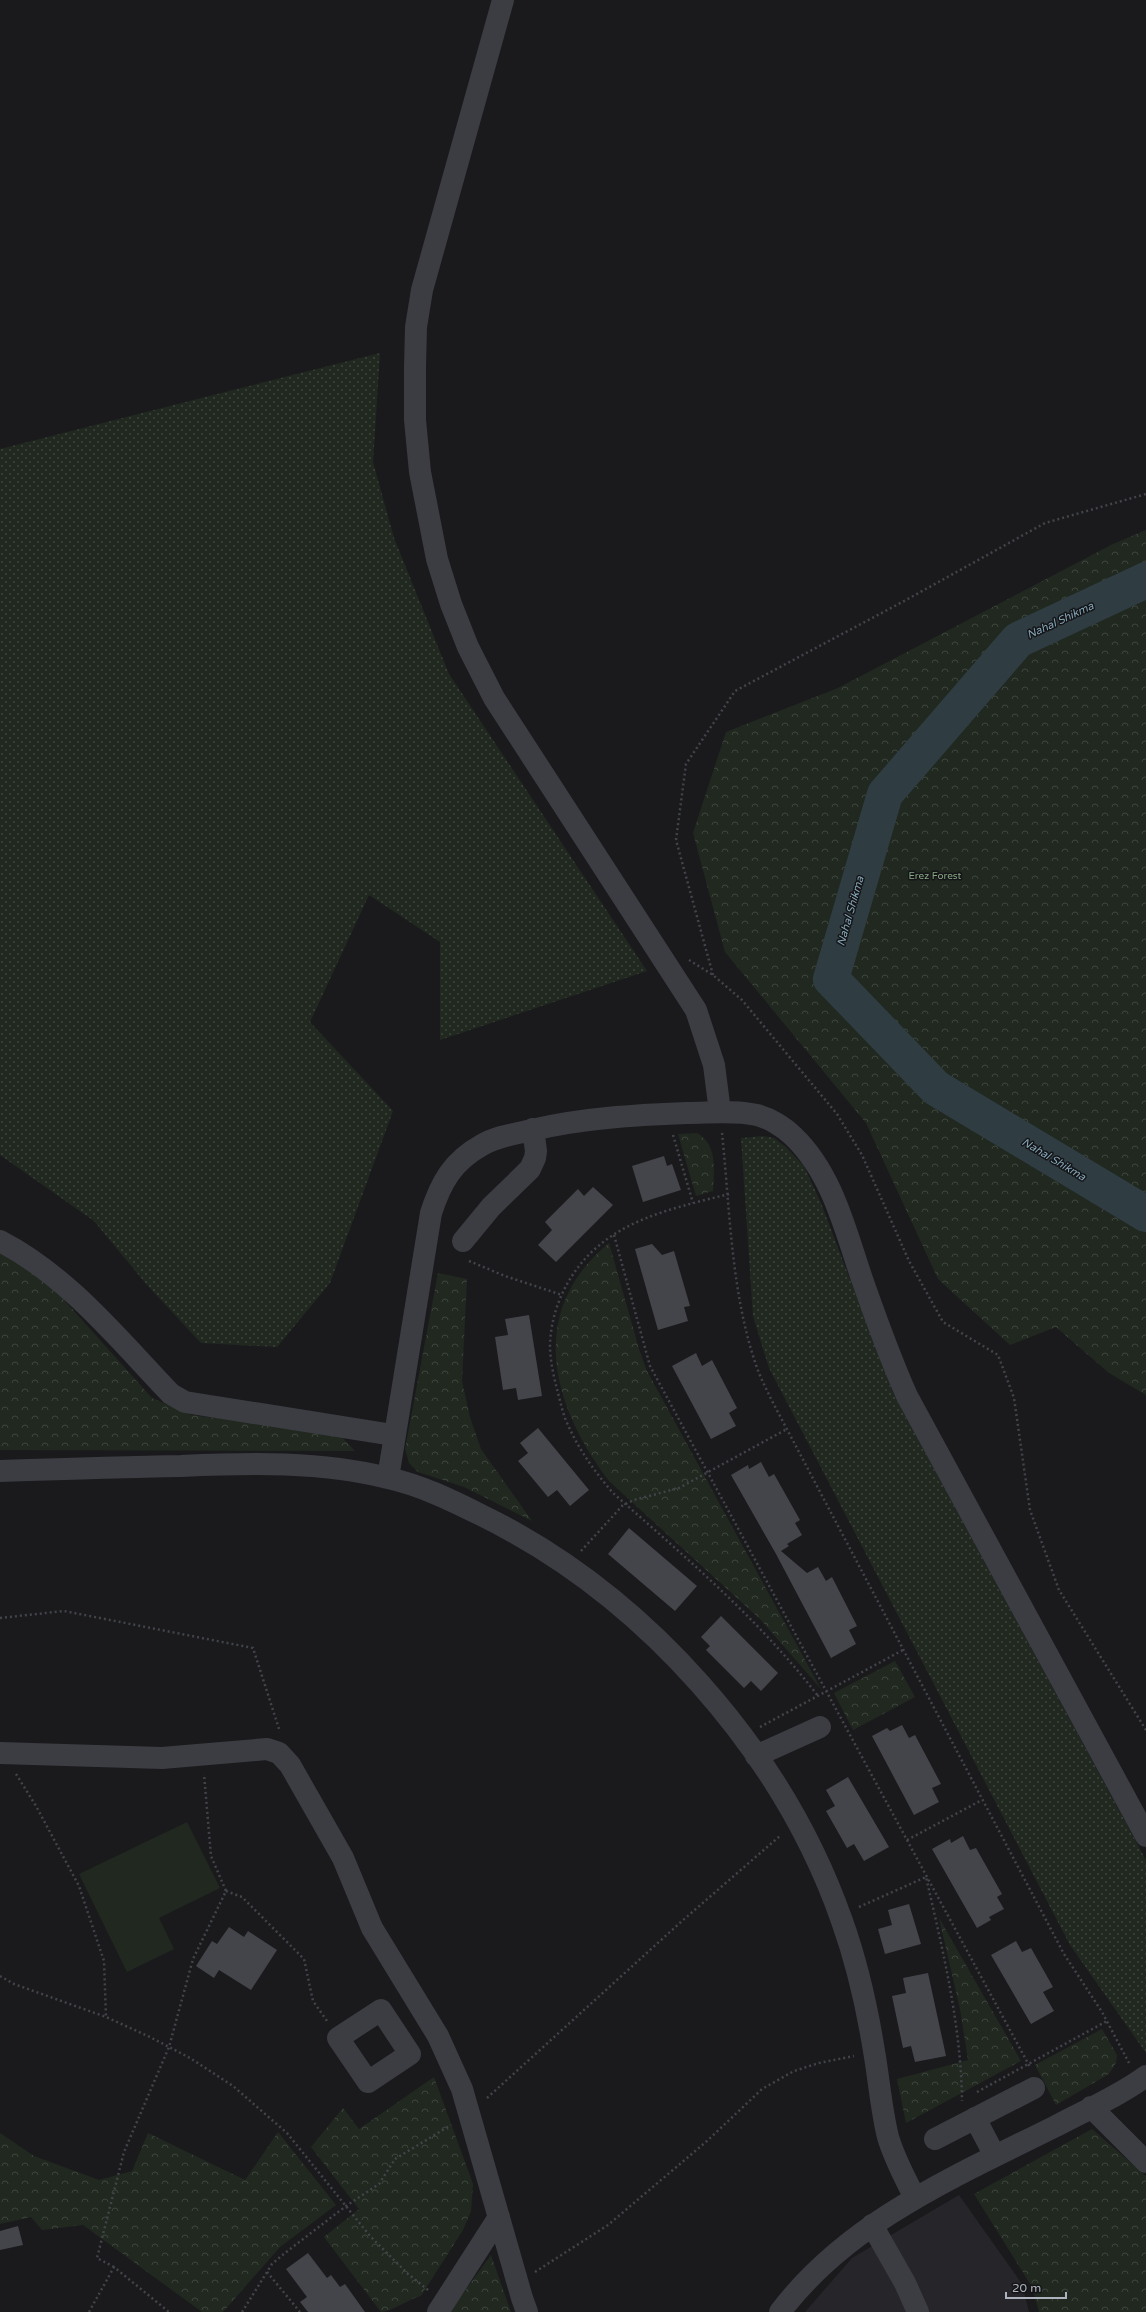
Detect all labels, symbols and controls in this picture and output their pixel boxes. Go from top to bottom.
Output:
water label: Nahal Shikma [1025,599,1096,642]
park label: Erez Forest [909,870,962,882]
water label: Nahal Shikma [834,874,867,947]
water label: Nahal Shikma [1020,1135,1089,1184]
scale bar [1006,2274,1066,2300]
text: 20 m [1012,2281,1041,2295]

